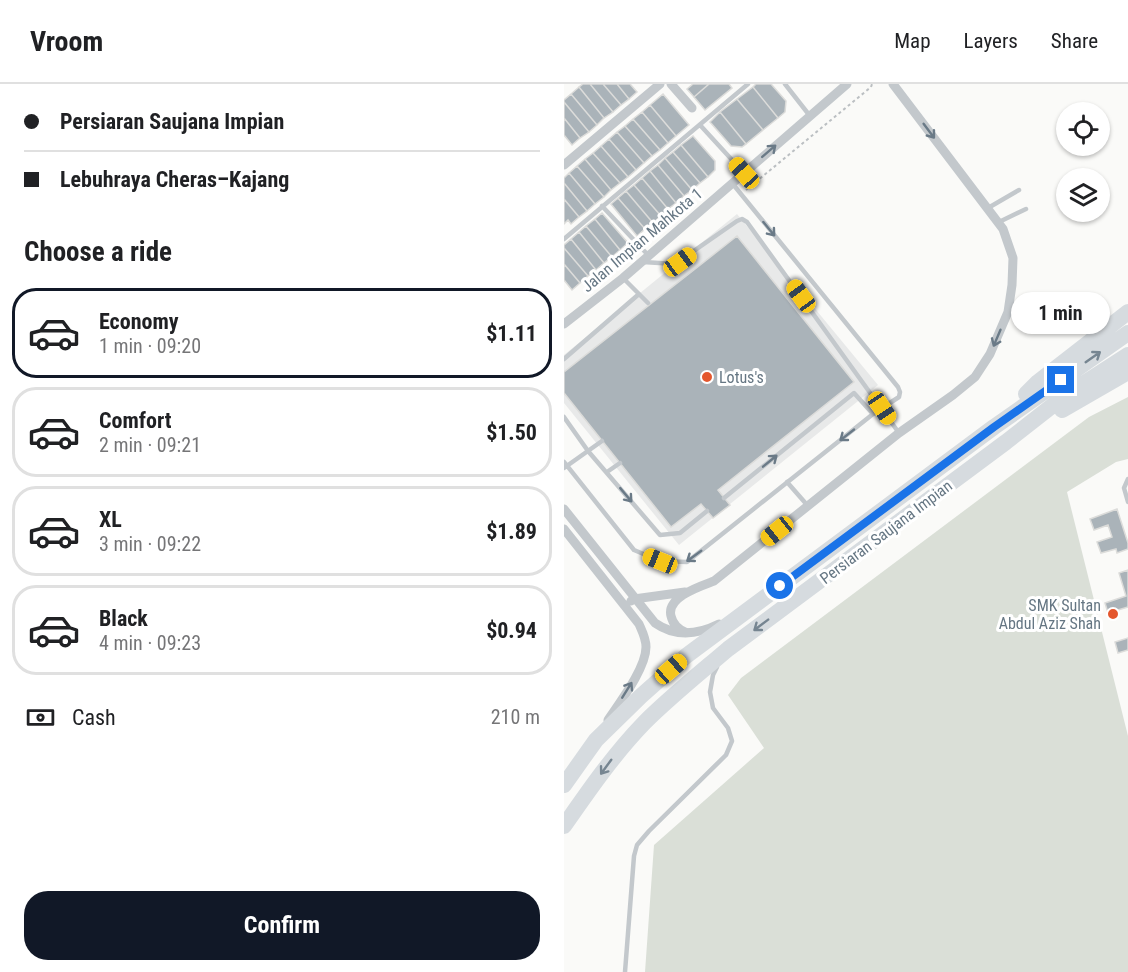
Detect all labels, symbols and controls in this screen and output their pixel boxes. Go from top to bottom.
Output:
text: Vroom [30,25,103,58]
text: Map [894,29,931,53]
text: Layers [964,29,1018,53]
text: Share [1051,29,1098,53]
map controls [1056,102,1110,222]
button: locate [1056,102,1110,156]
text: Persiaran Saujana Impian [60,109,284,134]
one-way arrow [922,122,935,138]
one-way arrow [761,144,776,158]
car [725,154,763,192]
text: Lebuhraya Cheras–Kajang [60,167,289,192]
button: layers [1056,168,1110,222]
street label: Jalan Impian Mahkota 1 [578,184,706,296]
one-way arrow [762,221,775,237]
text: Choose a ride [24,236,172,268]
car [660,244,700,280]
car [783,276,819,316]
callout: 1 min [1012,293,1110,335]
text: 1 min [1038,301,1083,325]
icon: car [27,306,81,360]
text: Economy [99,309,179,334]
text: $1.11 [486,321,537,346]
one-way arrow [991,329,1002,347]
text: 1 min · 09:20 [99,334,201,358]
one-way arrow [1085,351,1101,363]
route end [1047,366,1074,393]
place label: Lotus's [719,368,764,387]
marker: Lotus's [700,370,714,384]
car [864,388,900,428]
icon: car [27,405,81,459]
text: Comfort [99,408,172,433]
text: $1.50 [486,420,537,445]
one-way arrow [839,428,855,441]
text: 2 min · 09:21 [99,433,201,457]
one-way arrow [761,455,777,468]
street label: Persiaran Saujana Impian [816,476,956,588]
one-way arrow [619,487,633,502]
icon: car [27,504,81,558]
text: XL [99,507,122,532]
car [757,513,797,549]
text: $1.89 [486,519,537,544]
text: 3 min · 09:22 [99,532,201,556]
car [640,546,680,576]
one-way arrow [687,549,703,562]
route start [766,572,793,599]
place label: SMK Sultan Abdul Aziz Shah [999,596,1101,633]
icon: car [27,603,81,657]
text: Black [99,606,148,631]
marker: SMK Sultan Abdul Aziz Shah [1106,607,1120,621]
text: $0.94 [486,618,537,643]
one-way arrow [753,619,769,631]
text: 4 min · 09:23 [99,631,201,655]
car [652,650,690,688]
one-way arrow [621,682,633,699]
icon: cash [24,701,57,734]
text: Cash [72,705,116,730]
text: 210 m [491,705,540,729]
one-way arrow [600,759,613,775]
button: Confirm [24,891,540,960]

